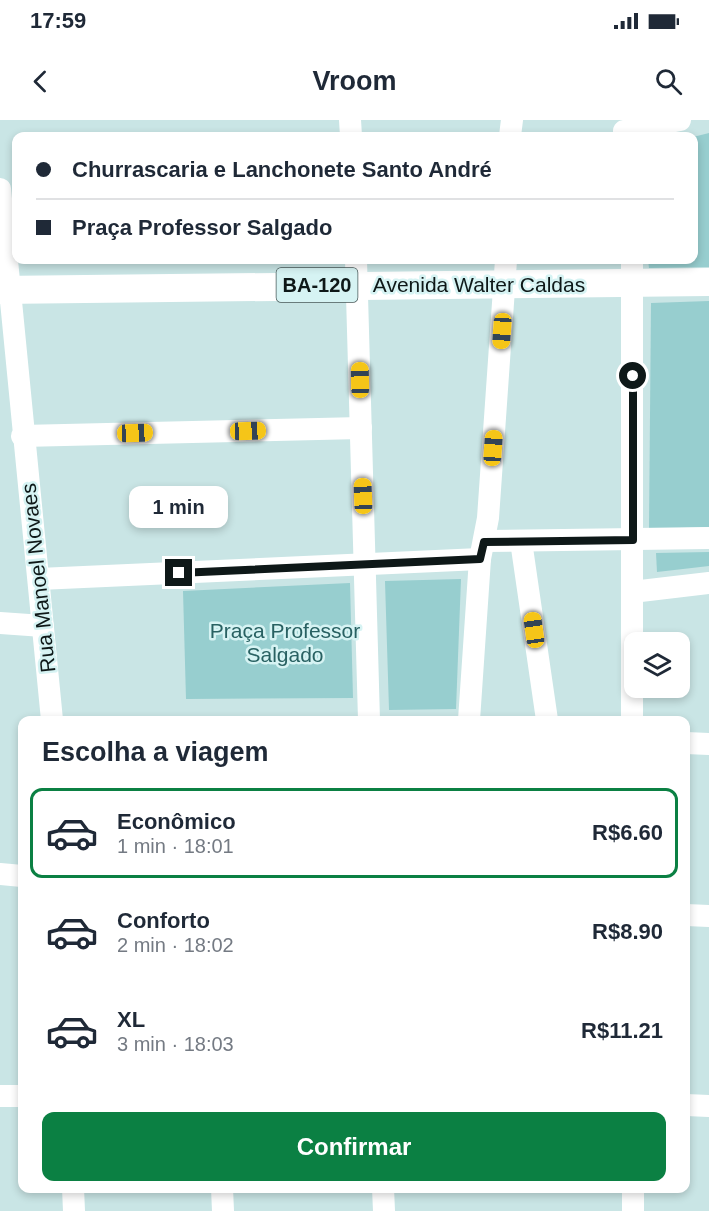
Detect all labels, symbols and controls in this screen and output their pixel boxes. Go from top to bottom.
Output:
text: 17:59 [30,8,86,33]
icon: back [24,65,57,98]
icon: search [652,65,685,98]
text: Vroom [312,66,397,96]
text: Churrascaria e Lanchonete Santo André [72,157,492,182]
text: Praça Professor Salgado [72,215,332,240]
road number: BA-120 [276,268,358,302]
street label: Avenida Walter Caldas [373,273,585,296]
car [492,312,512,350]
car [351,362,369,398]
route start [619,362,646,389]
car [230,421,266,441]
car [117,423,153,443]
car [483,429,503,467]
car [353,478,373,514]
street label: Rua Manoel Novaes [17,482,59,674]
callout: 1 min [130,486,228,528]
text: 1 min [152,496,205,518]
route end [165,559,192,586]
car [523,611,545,649]
park label: Praça Professor Salgado [210,619,360,666]
map controls [624,632,690,698]
button: layers [624,632,690,698]
text: Escolha a viagem [42,737,269,767]
icon: car [45,806,99,860]
text: Econômico [117,809,236,834]
text: R$6.60 [592,820,663,845]
text: 1 min · 18:01 [117,835,234,857]
icon: car [45,905,99,959]
text: Conforto [117,908,210,933]
text: R$8.90 [592,919,663,944]
text: 2 min · 18:02 [117,934,234,956]
icon: car [45,1004,99,1058]
text: XL [117,1007,145,1032]
text: R$11.21 [581,1018,663,1043]
text: 3 min · 18:03 [117,1033,234,1055]
button: Confirmar [42,1112,666,1181]

